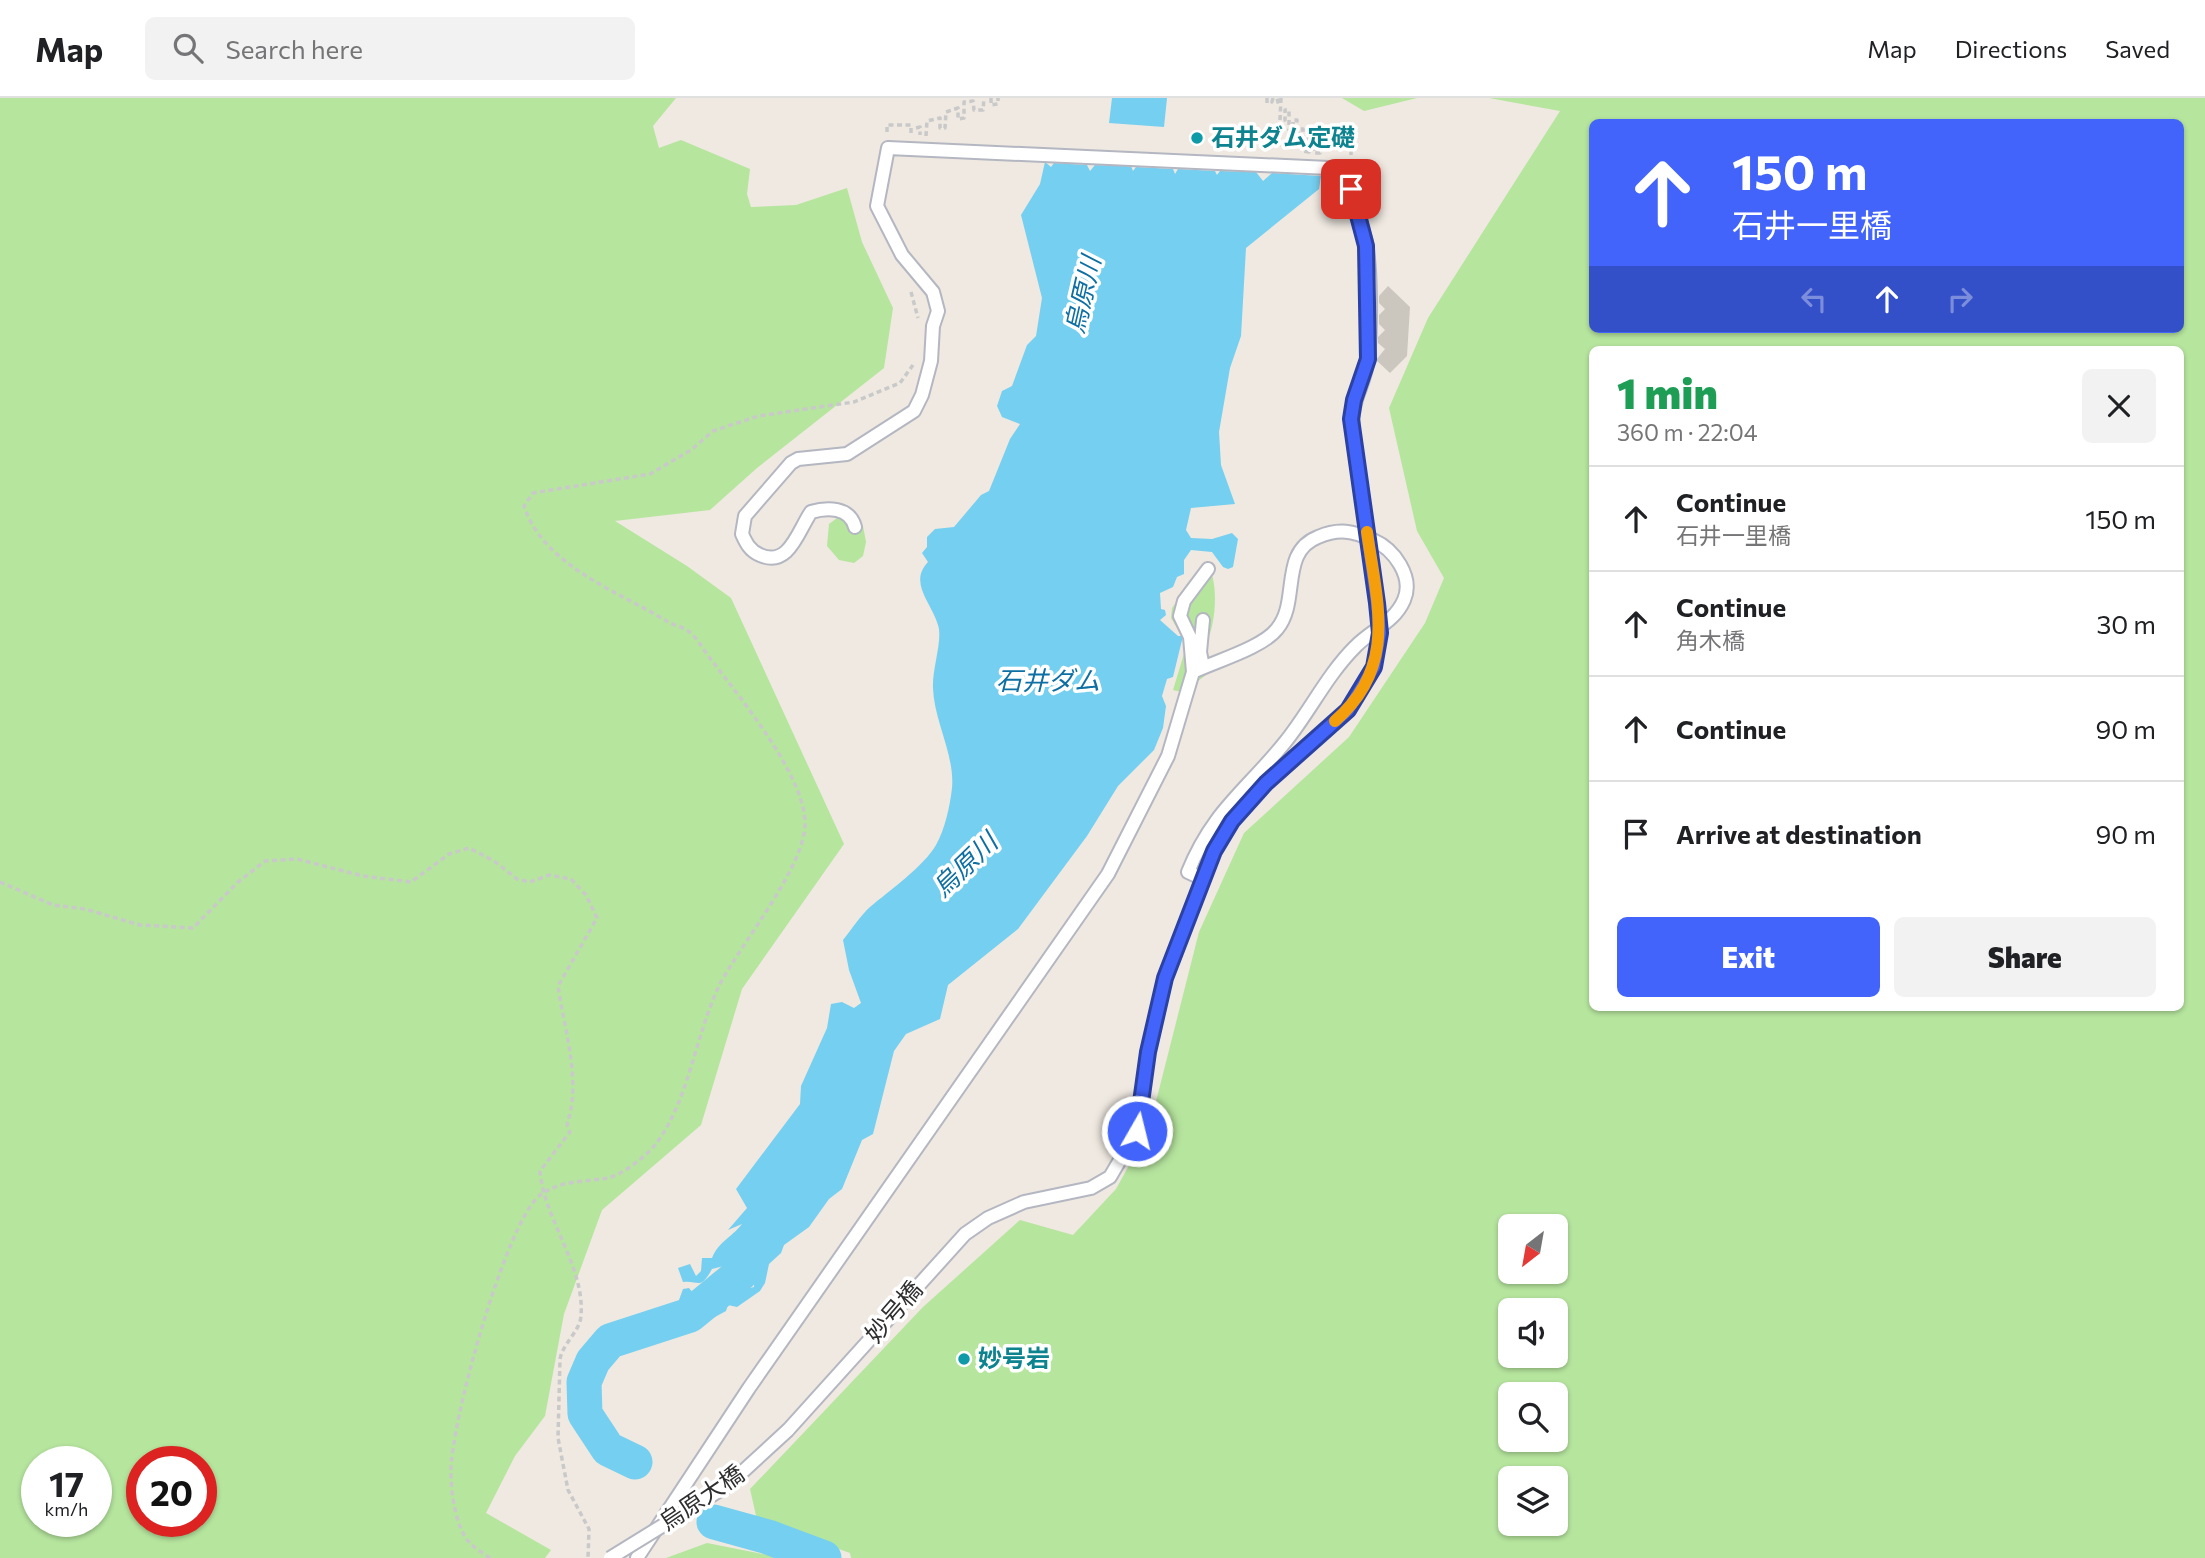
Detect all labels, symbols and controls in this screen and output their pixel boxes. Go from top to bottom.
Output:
search box [145,17,635,80]
text: Map [35,28,103,69]
icon: search [169,29,207,67]
text: Search here [225,33,363,64]
text: Map [1867,34,1917,63]
text: Directions [1955,34,2067,63]
text: Saved [2105,34,2170,63]
place label: 石井ダム定礎 [1211,122,1355,151]
marker: 石井ダム定礎 [1189,130,1205,146]
text: 150 m [1732,140,1867,200]
icon: ahead [1617,147,1708,238]
pin [1321,159,1381,219]
icon: arrive [1332,170,1370,208]
text: 石井一里橋 [1732,204,1892,244]
water label: 烏原川 [1058,250,1106,336]
icon: left [1795,280,1833,318]
icon: ahead [1868,280,1906,318]
icon: right [1941,280,1979,318]
text: 1 min [1617,366,1718,418]
button: close [2082,369,2156,443]
text: 360 m · 22:04 [1617,418,1758,446]
text: Continue [1676,486,1786,517]
icon: ahead [1617,500,1655,538]
text: 150 m [2085,503,2156,534]
text: 石井一里橋 [1676,521,1791,549]
text: Continue [1676,591,1786,622]
icon: ahead [1617,605,1655,643]
text: 30 m [2097,608,2156,639]
text: 角木橋 [1676,626,1745,654]
water label: 石井ダム [996,664,1100,695]
icon: ahead [1617,710,1655,748]
text: Continue [1676,713,1786,744]
text: 90 m [2096,713,2156,744]
icon: arrive [1617,815,1655,853]
text: Arrive at destination [1676,818,1922,849]
text: 90 m [2096,818,2156,849]
water label: 烏原川 [925,824,1005,902]
button: Exit [1617,917,1880,997]
button: Share [1894,917,2156,997]
position arrow [1100,1094,1174,1168]
north arrow [1498,1214,1568,1284]
map controls [1498,1214,1568,1536]
street label: 妙号橋 [858,1274,927,1348]
button: sound [1498,1298,1568,1368]
place label: 妙号岩 [978,1343,1050,1372]
marker: 妙号岩 [956,1351,972,1367]
button: search [1498,1382,1568,1452]
speed limit sign: 20 [126,1446,217,1537]
street label: 烏原大橋 [653,1458,749,1536]
text: 17 [49,1461,84,1504]
button: layers [1498,1466,1568,1536]
text: km/h [45,1498,88,1520]

